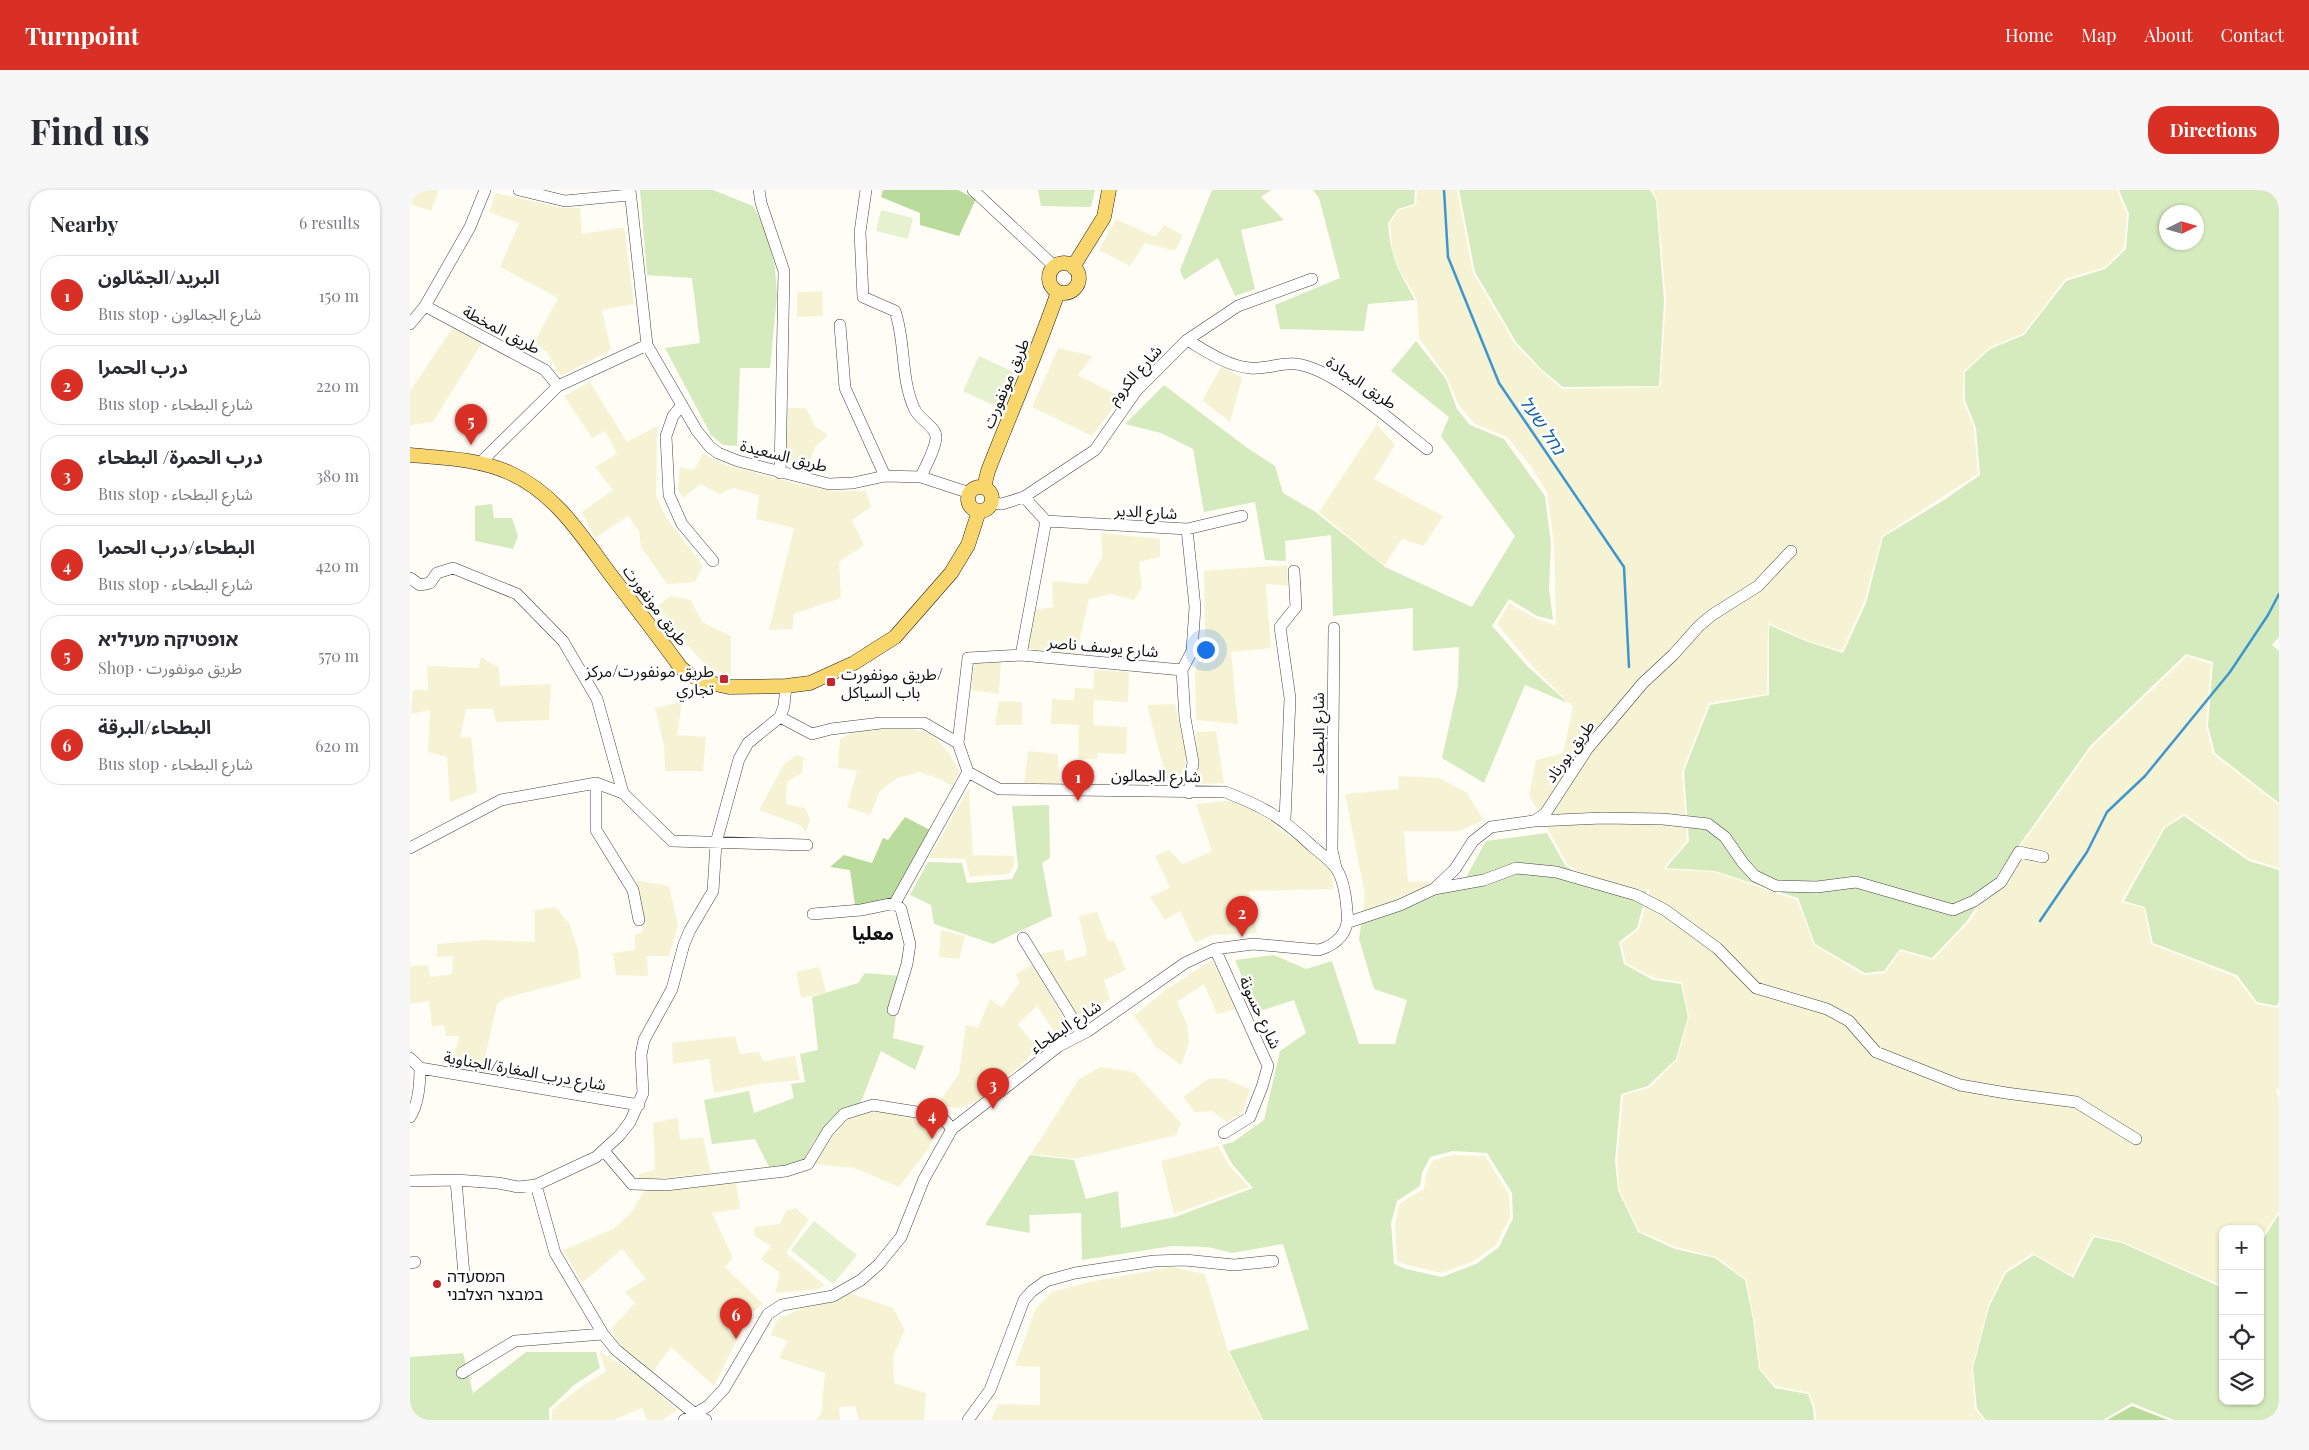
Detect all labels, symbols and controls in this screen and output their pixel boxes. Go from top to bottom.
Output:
text: Turnpoint [25,19,139,51]
text: Home [2005,23,2053,47]
text: Map [2081,23,2116,47]
text: About [2144,23,2193,47]
text: Contact [2221,23,2284,47]
button: Directions [2148,106,2279,154]
text: Find us [30,107,150,154]
north arrow [2159,205,2204,250]
text: Nearby [50,209,119,237]
text: 6 results [299,212,360,233]
text: البريد/الجمّالون [98,263,220,289]
text: 1 [64,285,70,306]
text: 150 m [319,285,359,306]
street label: طريق المخطة [459,300,545,359]
text: Bus stop · شارع الجمالون [98,303,261,324]
street label: طريق مونفورت [977,335,1034,432]
street label: شارع الكروم [1102,340,1168,410]
street label: طريق البجادة [1322,351,1401,414]
text: درب الحمرا [98,353,188,379]
text: 2 [63,375,71,396]
text: 220 m [316,375,359,396]
water label: נחל שעל [1515,391,1572,460]
text: Bus stop · شارع البطحاء [98,393,253,414]
pin: 5 [455,404,487,445]
street label: طريق السعيدة [738,434,830,477]
text: درب الحمرة/ البطحاء [98,443,263,469]
text: 3 [63,465,71,486]
text: 380 m [316,465,359,486]
text: Bus stop · شارع البطحاء [98,483,253,504]
street label: شارع الدير [1113,499,1178,526]
text: البطحاء/درب الحمرا [98,533,255,559]
text: 4 [63,555,71,576]
text: 420 m [316,555,359,576]
street label: طريق مونفورت [618,560,693,650]
text: Bus stop · شارع البطحاء [98,573,253,594]
text: אופטיקה מעיליא [98,625,238,651]
street label: شارع يوسف ناصر [1045,631,1159,664]
your location [1193,637,1219,663]
text: 5 [63,645,71,666]
text: 570 m [318,645,359,666]
text: Shop · طريق مونفورت [98,657,242,678]
place label: طريق مونفورت/مركز تجاري [584,660,714,701]
place label: طريق مونفورت/ باب السياكل [841,663,943,702]
marker: طريق مونفورت/مركز تجاري [718,673,730,685]
marker: طريق مونفورت/ باب السياكل [825,676,837,688]
street label: شارع البطحاء [1307,692,1331,774]
text: البطحاء/البرقة [98,713,211,739]
street label: طريق بورناد [1539,715,1600,787]
text: 6 [63,735,71,756]
text: 620 m [315,735,359,756]
text: Bus stop · شارع البطحاء [98,753,253,774]
pin: 1 [1062,760,1094,801]
street label: شارع الجمالون [1111,764,1201,789]
pin: 2 [1226,896,1258,937]
district label: معليا [852,919,894,945]
street label: شارع حسونة [1232,972,1287,1053]
street label: شارع البطحاء [1025,995,1106,1060]
street label: شارع درب المغارة/الجناوية [442,1045,608,1098]
pin: 3 [977,1068,1009,1109]
pin: 4 [916,1098,948,1139]
map controls [2219,1225,2264,1405]
button: + [2219,1225,2264,1270]
place label: המסעדה במבצר הצלבני [447,1265,543,1304]
button: − [2219,1270,2264,1315]
marker: המסעדה במבצר הצלבני [431,1278,443,1290]
pin: 6 [720,1298,752,1339]
button: locate [2219,1315,2264,1360]
button: layers [2219,1360,2264,1405]

